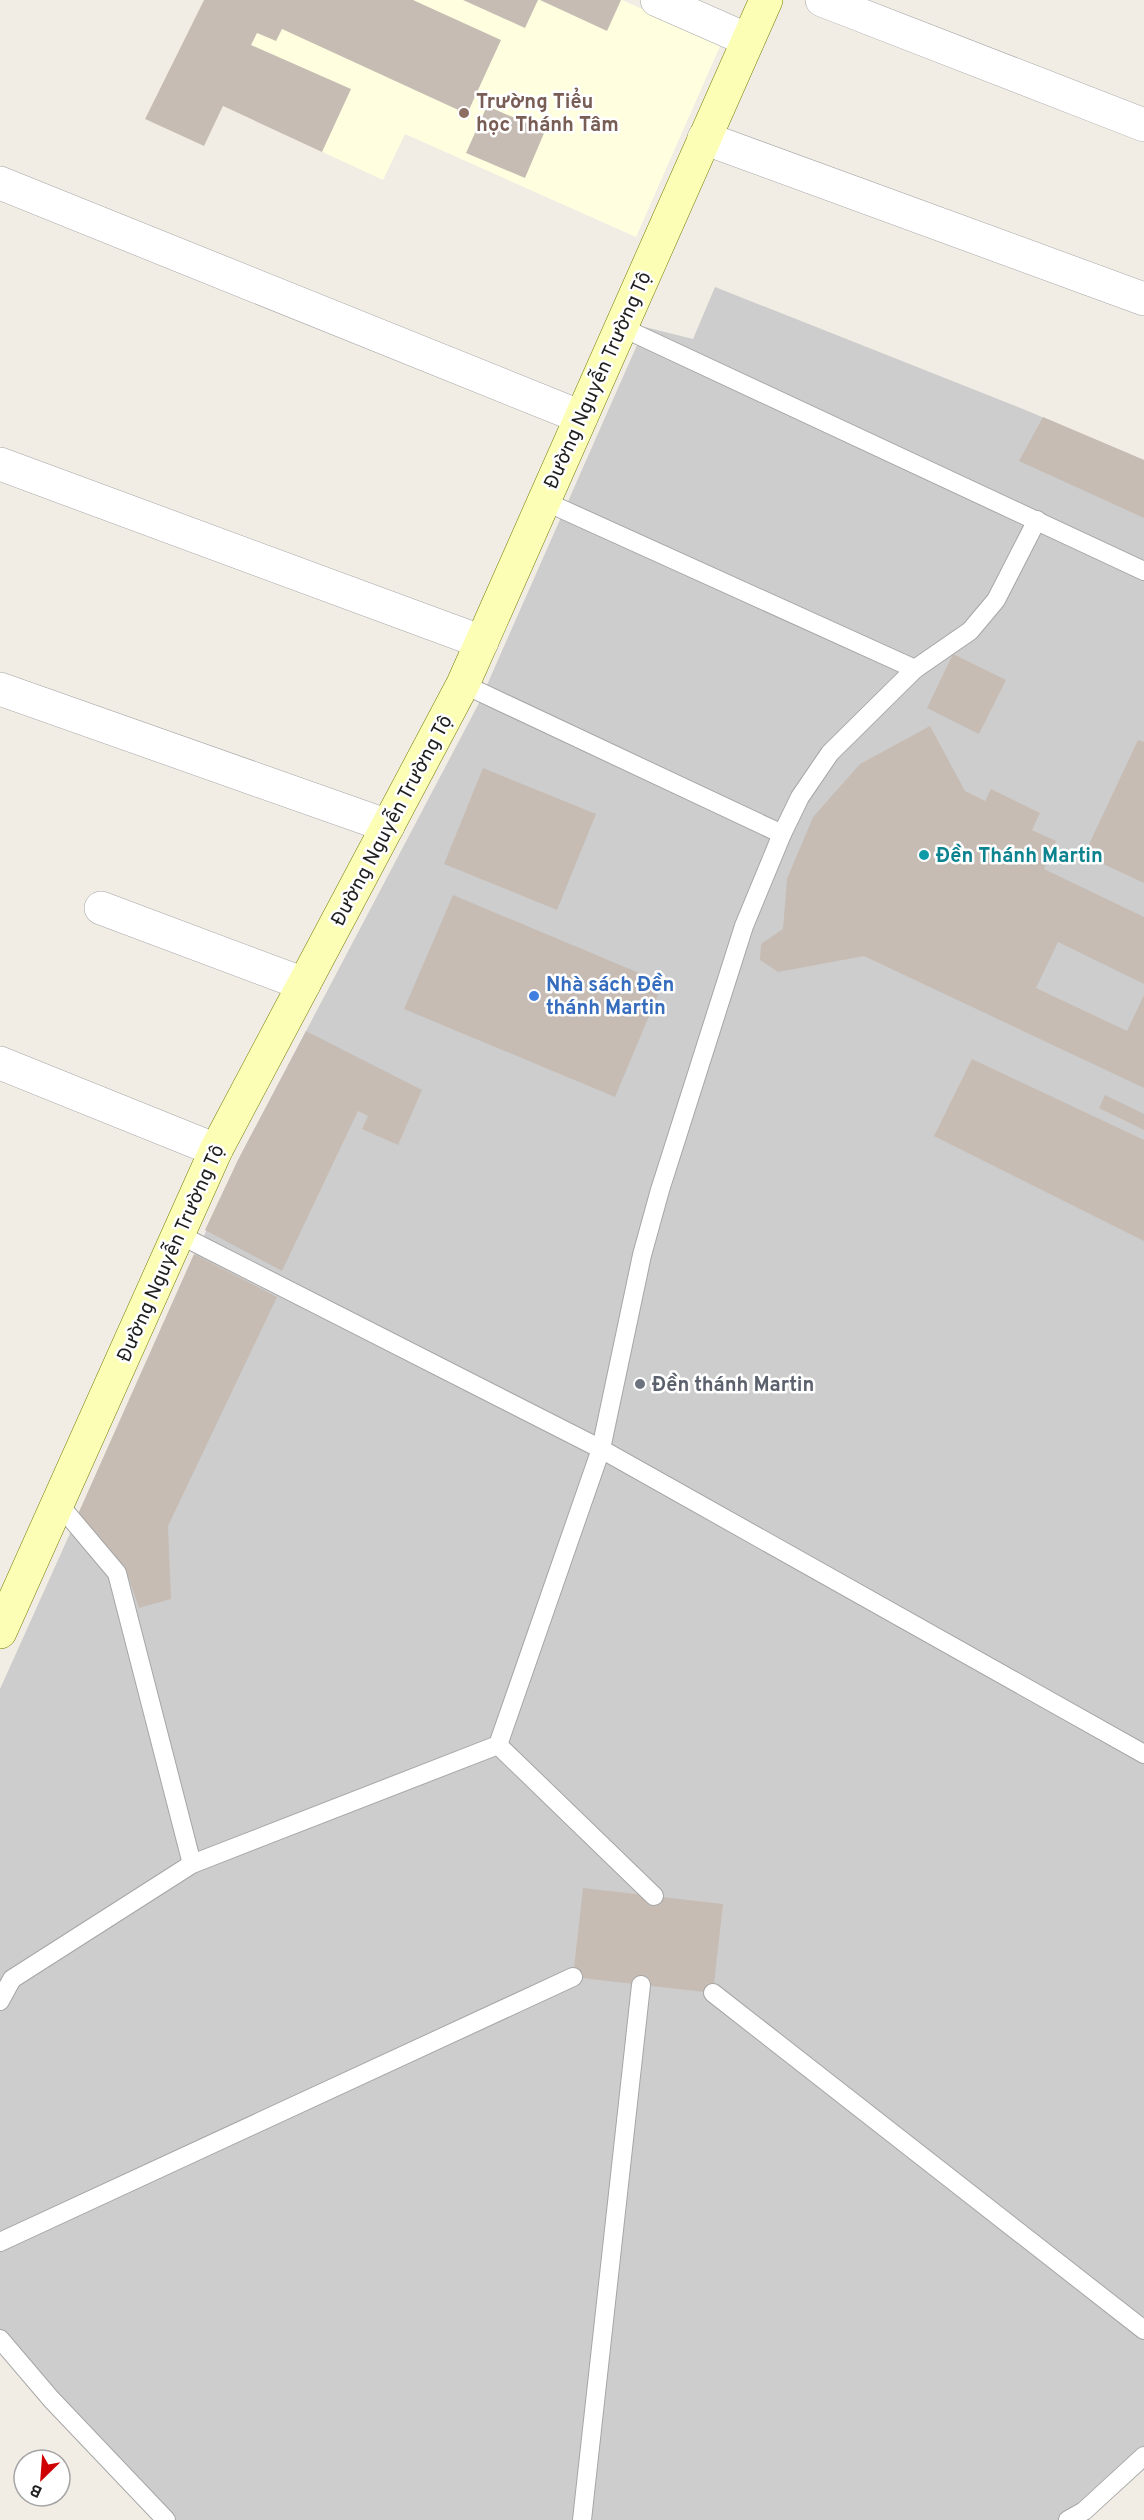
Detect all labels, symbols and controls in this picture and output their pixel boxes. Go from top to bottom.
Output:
place label: Trường Tiểu học Thánh Tâm [476,87,619,139]
marker: Trường Tiểu học Thánh Tâm [457,106,471,120]
street label: Đường Nguyễn Trường Tộ [537,267,659,494]
street label: Đường Nguyễn Trường Tộ [324,710,459,931]
place label: Đền Thánh Martin [936,843,1103,870]
marker: Đền Thánh Martin [917,848,931,862]
place label: Nhà sách Đền thánh Martin [546,972,674,1022]
marker: Nhà sách Đền thánh Martin [527,989,541,1003]
street label: Đường Nguyễn Trường Tộ [110,1140,232,1367]
place label: Đền thánh Martin [652,1372,814,1399]
marker: Đền thánh Martin [633,1377,647,1391]
north arrow [12,2448,72,2508]
text: B [27,2478,46,2501]

